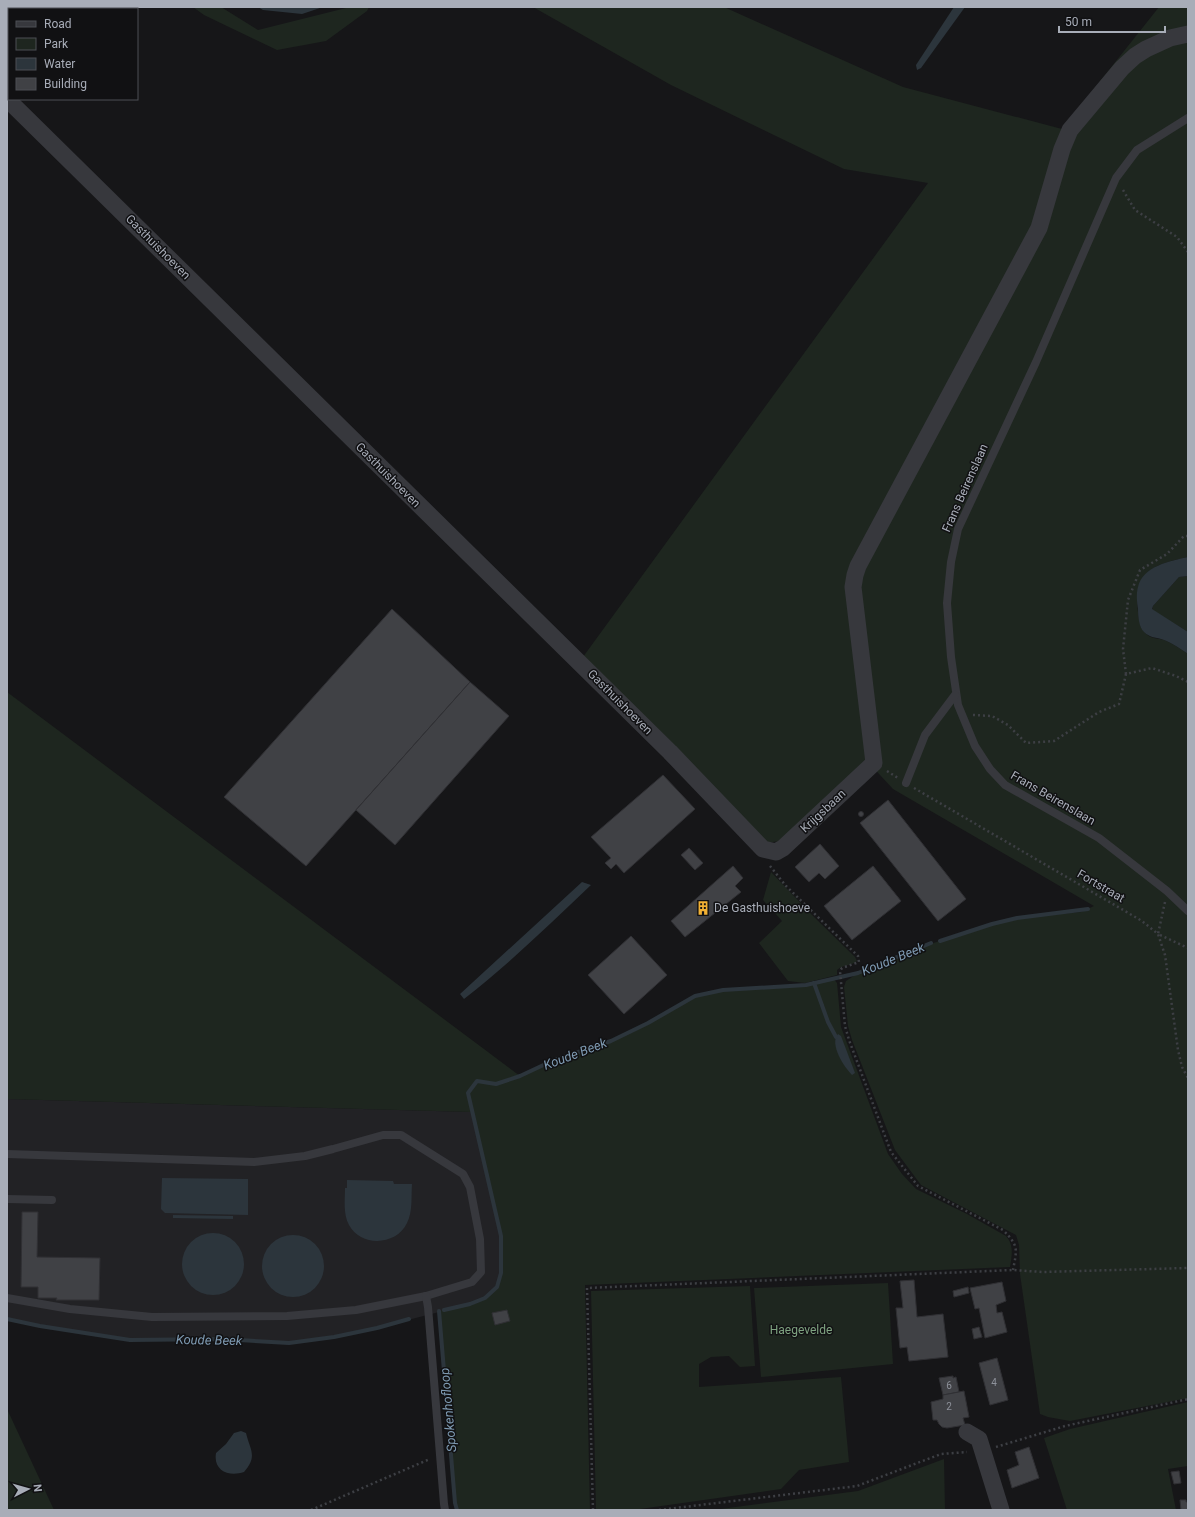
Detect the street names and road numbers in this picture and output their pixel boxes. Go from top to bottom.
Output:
street label: Gasthuishoeven [123,212,193,282]
street label: Gasthuishoeven [353,440,423,510]
street label: Frans Beirenslaan [939,442,991,534]
street label: Gasthuishoeven [585,667,655,737]
street label: Frans Beirenslaan [1008,768,1098,828]
street label: Krijgsbaan [797,787,849,835]
street label: Fortstraat [1075,867,1127,905]

